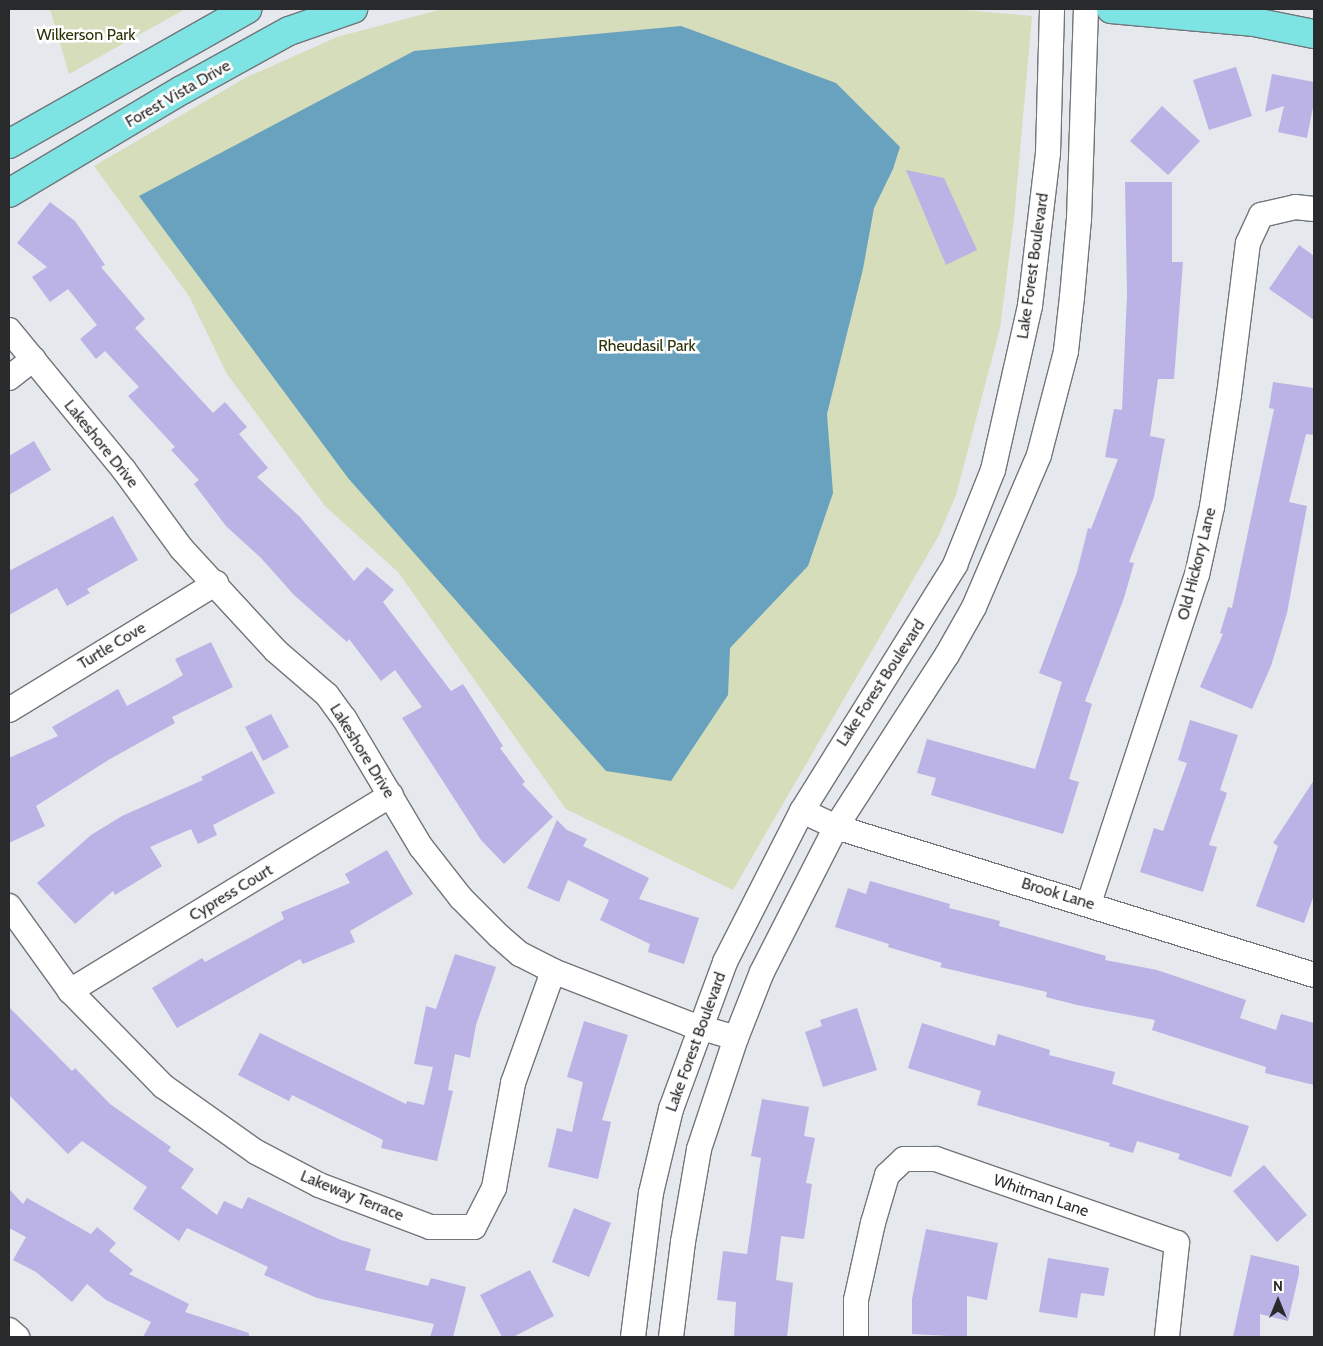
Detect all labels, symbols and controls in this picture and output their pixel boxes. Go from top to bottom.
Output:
park label: Wilkerson Park [36,25,136,45]
street label: Forest Vista Drive [122,56,234,132]
street label: Lake Forest Boulevard [1013,192,1053,340]
park label: Rheudasil Park [598,336,696,356]
street label: Lakeshore Drive [60,396,142,492]
street label: Old Hickory Lane [1174,506,1220,622]
street label: Lake Forest Boulevard [833,616,929,750]
street label: Turtle Cove [75,618,149,674]
street label: Lakeshore Drive [325,700,399,802]
street label: Cypress Court [186,861,276,925]
street label: Brook Lane [1019,874,1097,914]
street label: Lake Forest Boulevard [662,970,730,1114]
street label: Lakeway Terrace [298,1167,406,1225]
street label: Whitman Lane [991,1171,1091,1221]
north arrow [1253,1276,1303,1326]
text: N [1273,1277,1283,1295]

